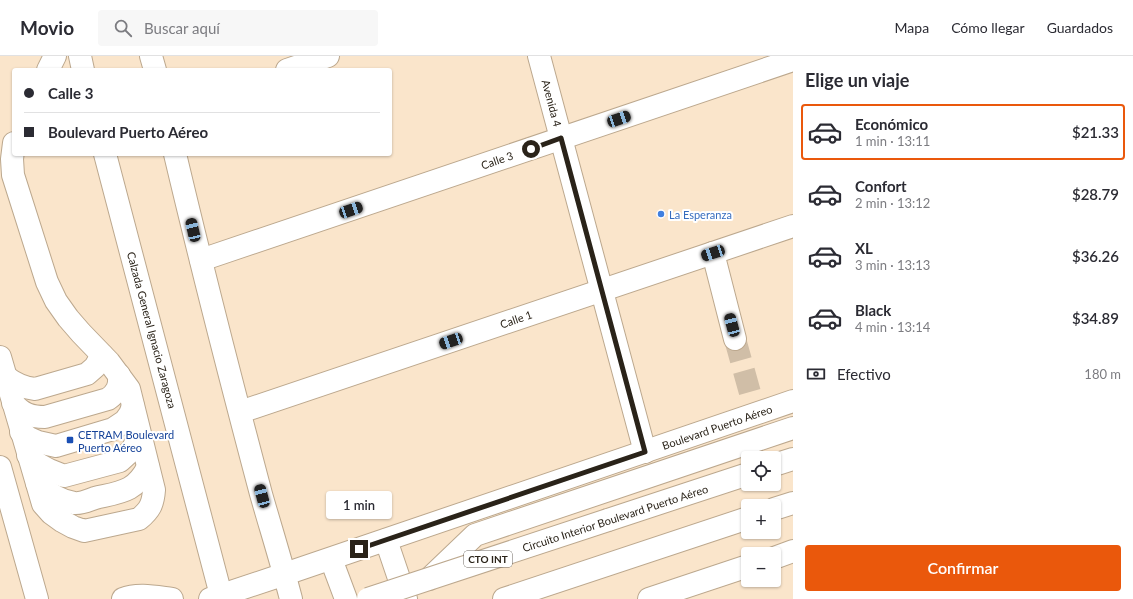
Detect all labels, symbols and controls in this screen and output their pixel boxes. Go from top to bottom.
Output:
search box [98,10,378,46]
text: Movio [20,16,74,39]
icon: search [112,17,134,39]
text: Buscar aquí [144,19,220,37]
text: Mapa [895,19,929,36]
text: Cómo llegar [951,19,1025,36]
text: Guardados [1047,19,1113,36]
text: Elige un viaje [805,69,909,91]
street label: Avenida 4 [540,78,565,128]
text: Calle 3 [48,84,93,102]
car [606,109,632,129]
icon: car [807,114,843,150]
text: Económico [855,115,928,133]
text: Boulevard Puerto Aéreo [48,123,208,141]
text: $21.33 [1072,123,1119,141]
text: 1 min · 13:11 [855,133,930,149]
route start [522,140,540,158]
street label: Calle 3 [479,148,515,172]
icon: car [807,176,843,212]
text: Confort [855,177,907,195]
text: $28.79 [1072,185,1119,203]
text: 2 min · 13:12 [855,195,930,211]
car [338,200,364,220]
place label: La Esperanza [669,208,732,221]
marker: La Esperanza [656,209,666,219]
car [184,217,202,243]
icon: car [807,238,843,274]
text: XL [855,239,873,257]
car [700,244,726,262]
text: $36.26 [1072,247,1119,265]
street label: Calzada General Ignacio Zaragoza [125,250,179,410]
text: 3 min · 13:13 [855,257,930,273]
icon: car [807,300,843,336]
text: Black [855,301,891,319]
street label: Calle 1 [498,307,534,331]
text: $34.89 [1072,309,1119,327]
car [723,312,741,338]
text: 4 min · 13:14 [855,319,930,335]
car [438,331,464,351]
icon: cash [805,363,827,385]
text: Efectivo [837,365,891,383]
text: 180 m [1084,366,1121,382]
street label: Boulevard Puerto Aéreo [660,402,774,452]
place label: CETRAM Boulevard Puerto Aéreo [78,428,174,454]
marker: CETRAM Boulevard Puerto Aéreo [65,435,75,445]
map controls [741,451,781,587]
button: locate [741,451,781,491]
street label: Circuito Interior Boulevard Puerto Aéreo [520,482,710,554]
car [253,483,271,509]
callout: 1 min [326,491,392,519]
text: 1 min [343,497,375,513]
button: + [741,499,781,539]
route end [350,540,368,558]
button: Confirmar [805,545,1121,591]
button: − [741,547,781,587]
road number: CTO INT [464,551,512,567]

